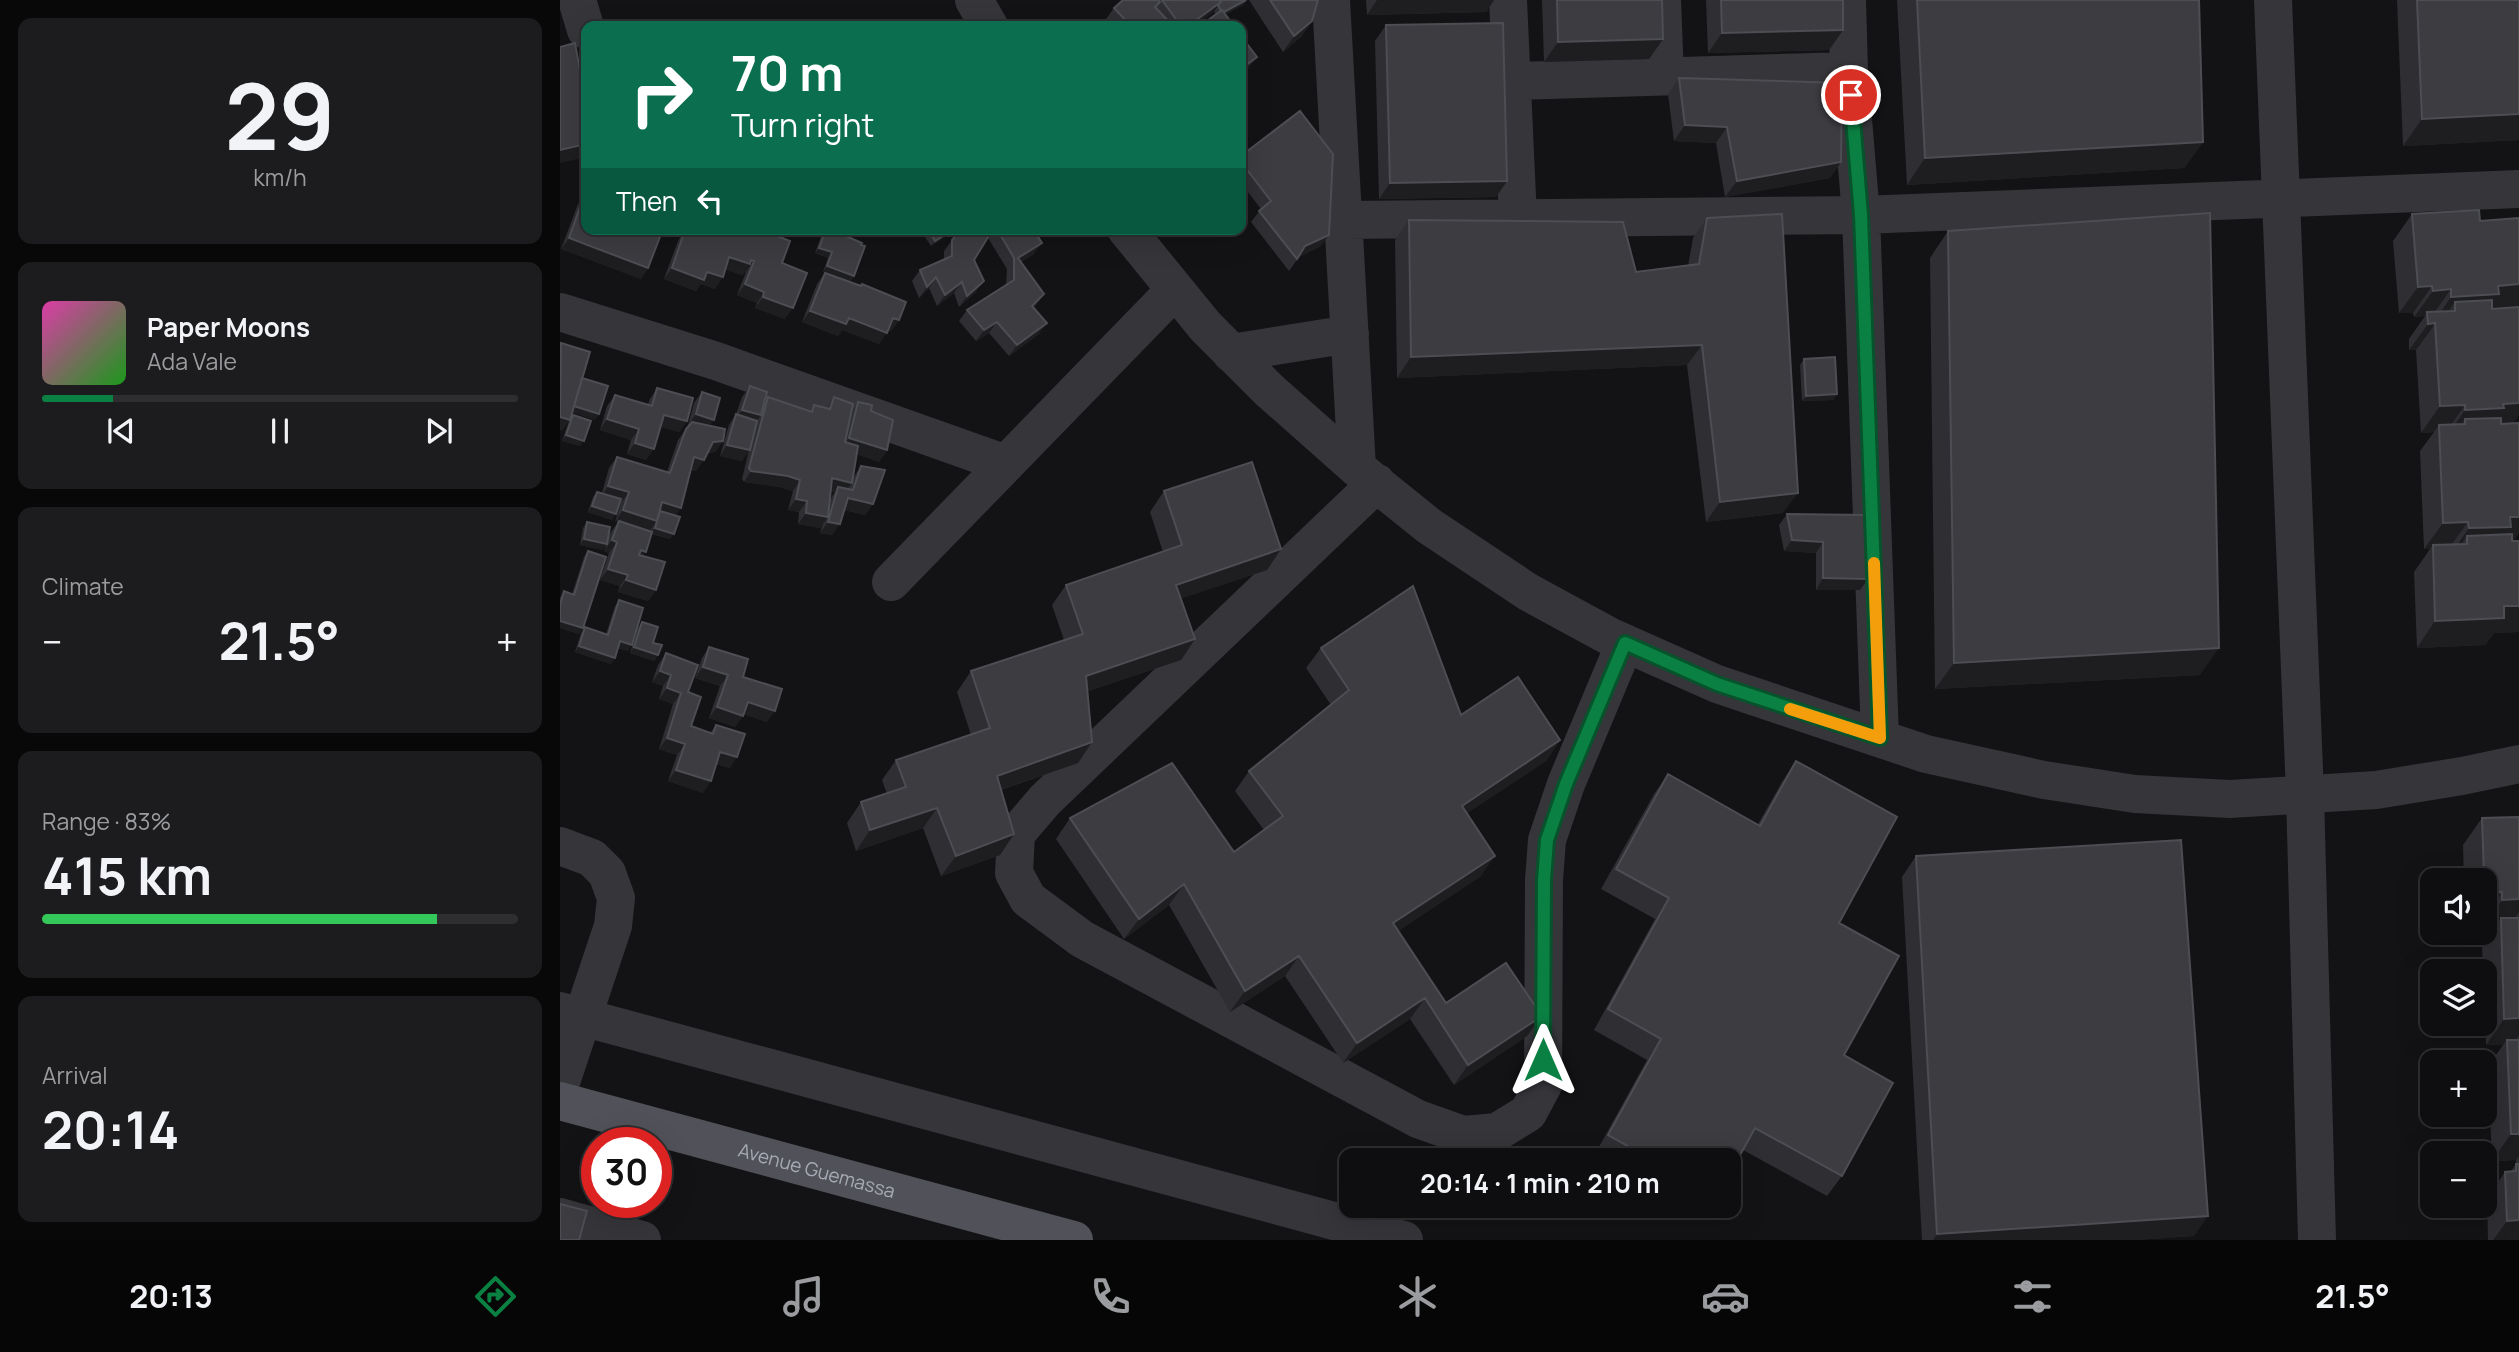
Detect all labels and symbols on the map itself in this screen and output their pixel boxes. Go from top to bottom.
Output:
pin [1821,65,1881,125]
position arrow [1506,1023,1580,1097]
speed limit sign: 30 [581,1127,672,1218]
street label: Avenue Guemassa [735,1137,898,1204]

